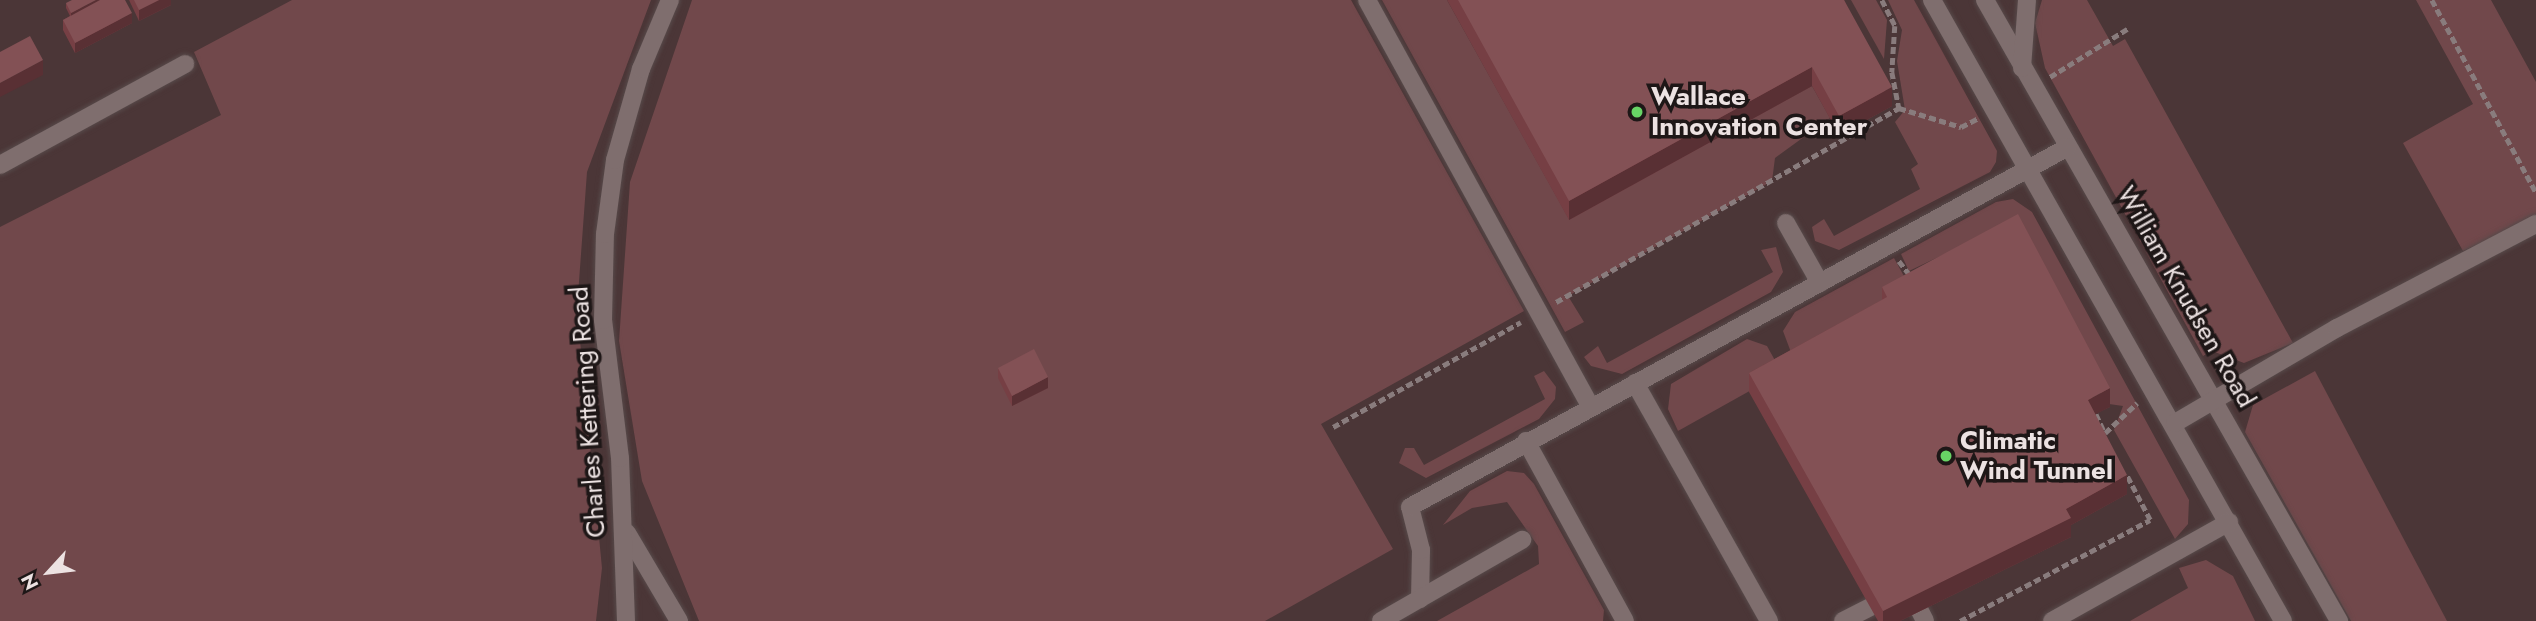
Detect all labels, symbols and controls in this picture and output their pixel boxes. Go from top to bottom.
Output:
place label: Wallace Innovation Center [1651,81,1867,142]
marker: Wallace Innovation Center [1629,104,1645,120]
street label: William Knudsen Road [2110,181,2262,413]
street label: Charles Kettering Road [564,285,612,539]
place label: Climatic Wind Tunnel [1960,425,2113,486]
marker: Climatic Wind Tunnel [1938,448,1954,464]
north arrow [14,537,84,607]
text: N [14,569,45,595]

